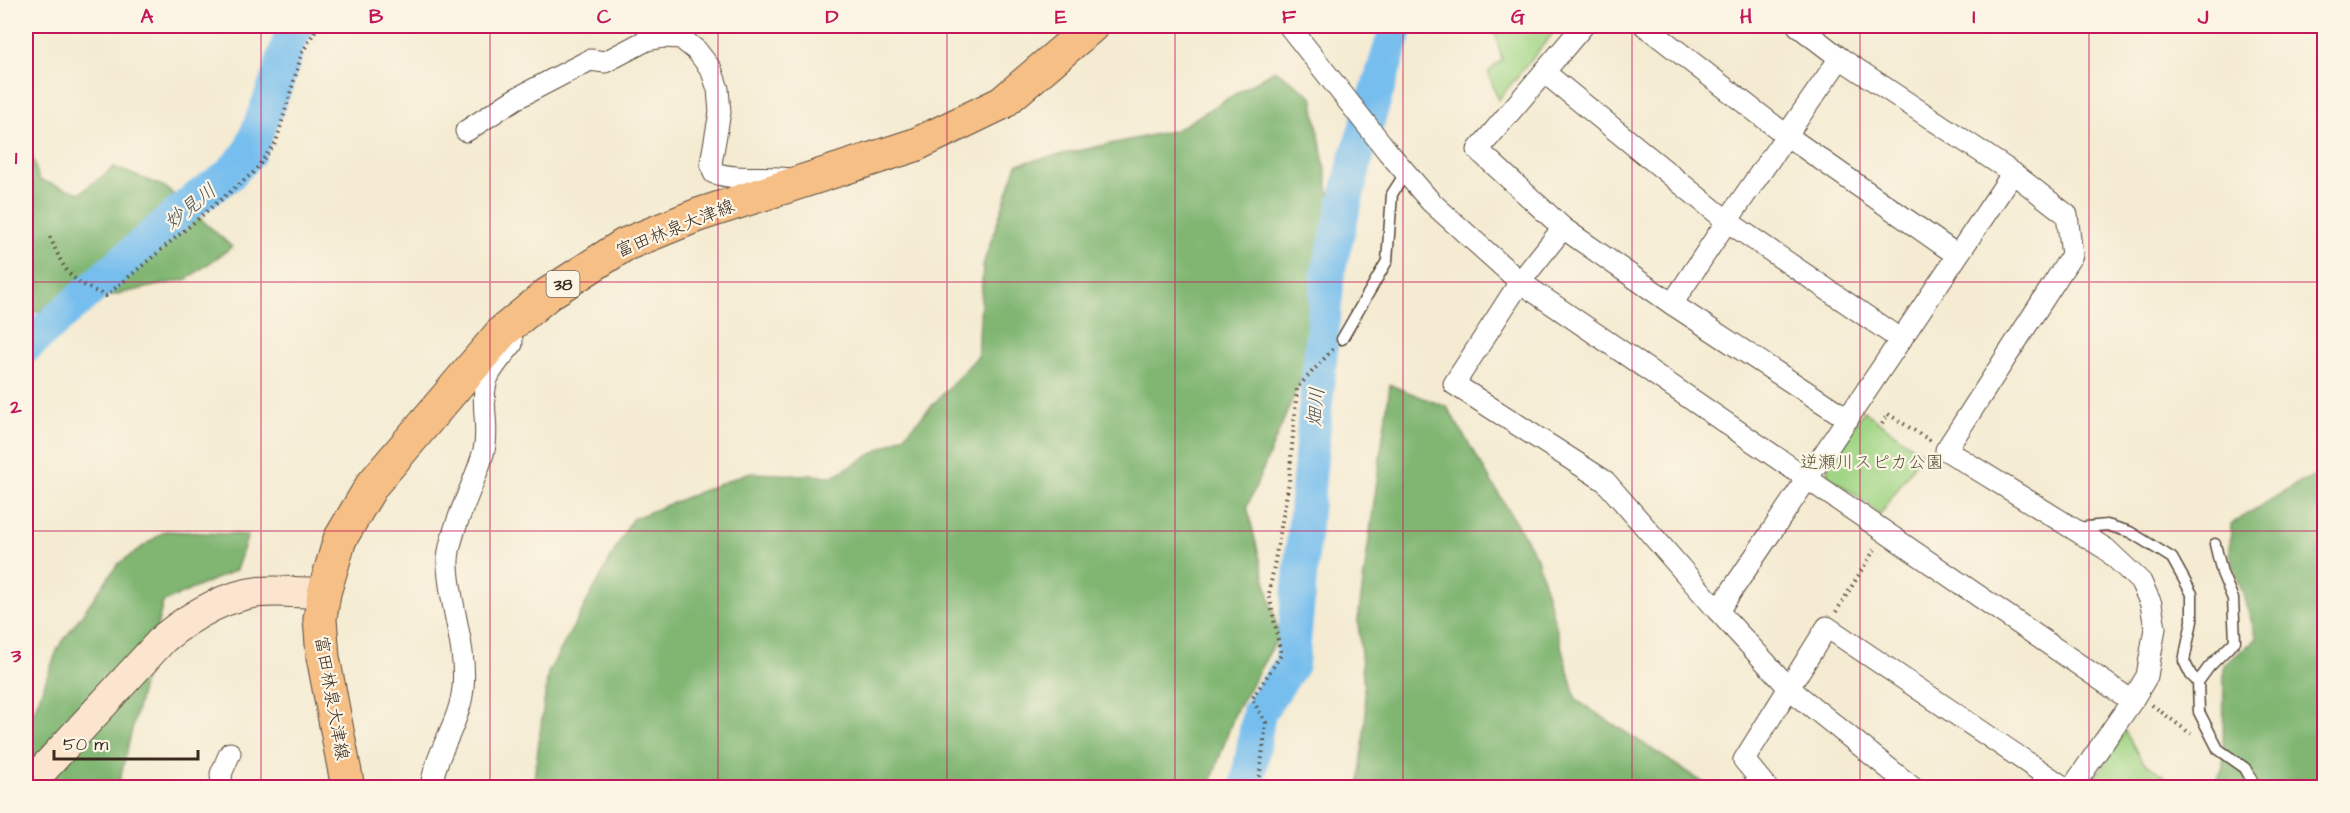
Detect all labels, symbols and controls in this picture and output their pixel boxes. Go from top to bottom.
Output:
text: A [141,3,154,31]
text: B [369,3,384,31]
text: C [597,3,612,31]
text: D [826,3,839,31]
text: E [1055,3,1067,31]
text: F [1282,3,1297,31]
text: G [1511,3,1525,31]
text: H [1740,3,1752,31]
text: I [1972,3,1976,31]
text: J [2197,3,2209,31]
text: 1 [15,144,18,172]
water label: 妙見川 [159,177,223,237]
street label: 富田林泉大津線 [612,193,738,264]
road number: 38 [546,271,580,297]
water label: 畑川 [1300,386,1332,428]
text: 2 [9,393,22,421]
park label: 逆瀬川スピカ公園 [1800,450,1944,475]
street label: 富田林泉大津線 [308,634,355,762]
text: 3 [10,642,22,670]
scale bar [54,723,198,761]
text: 50 m [63,732,108,757]

